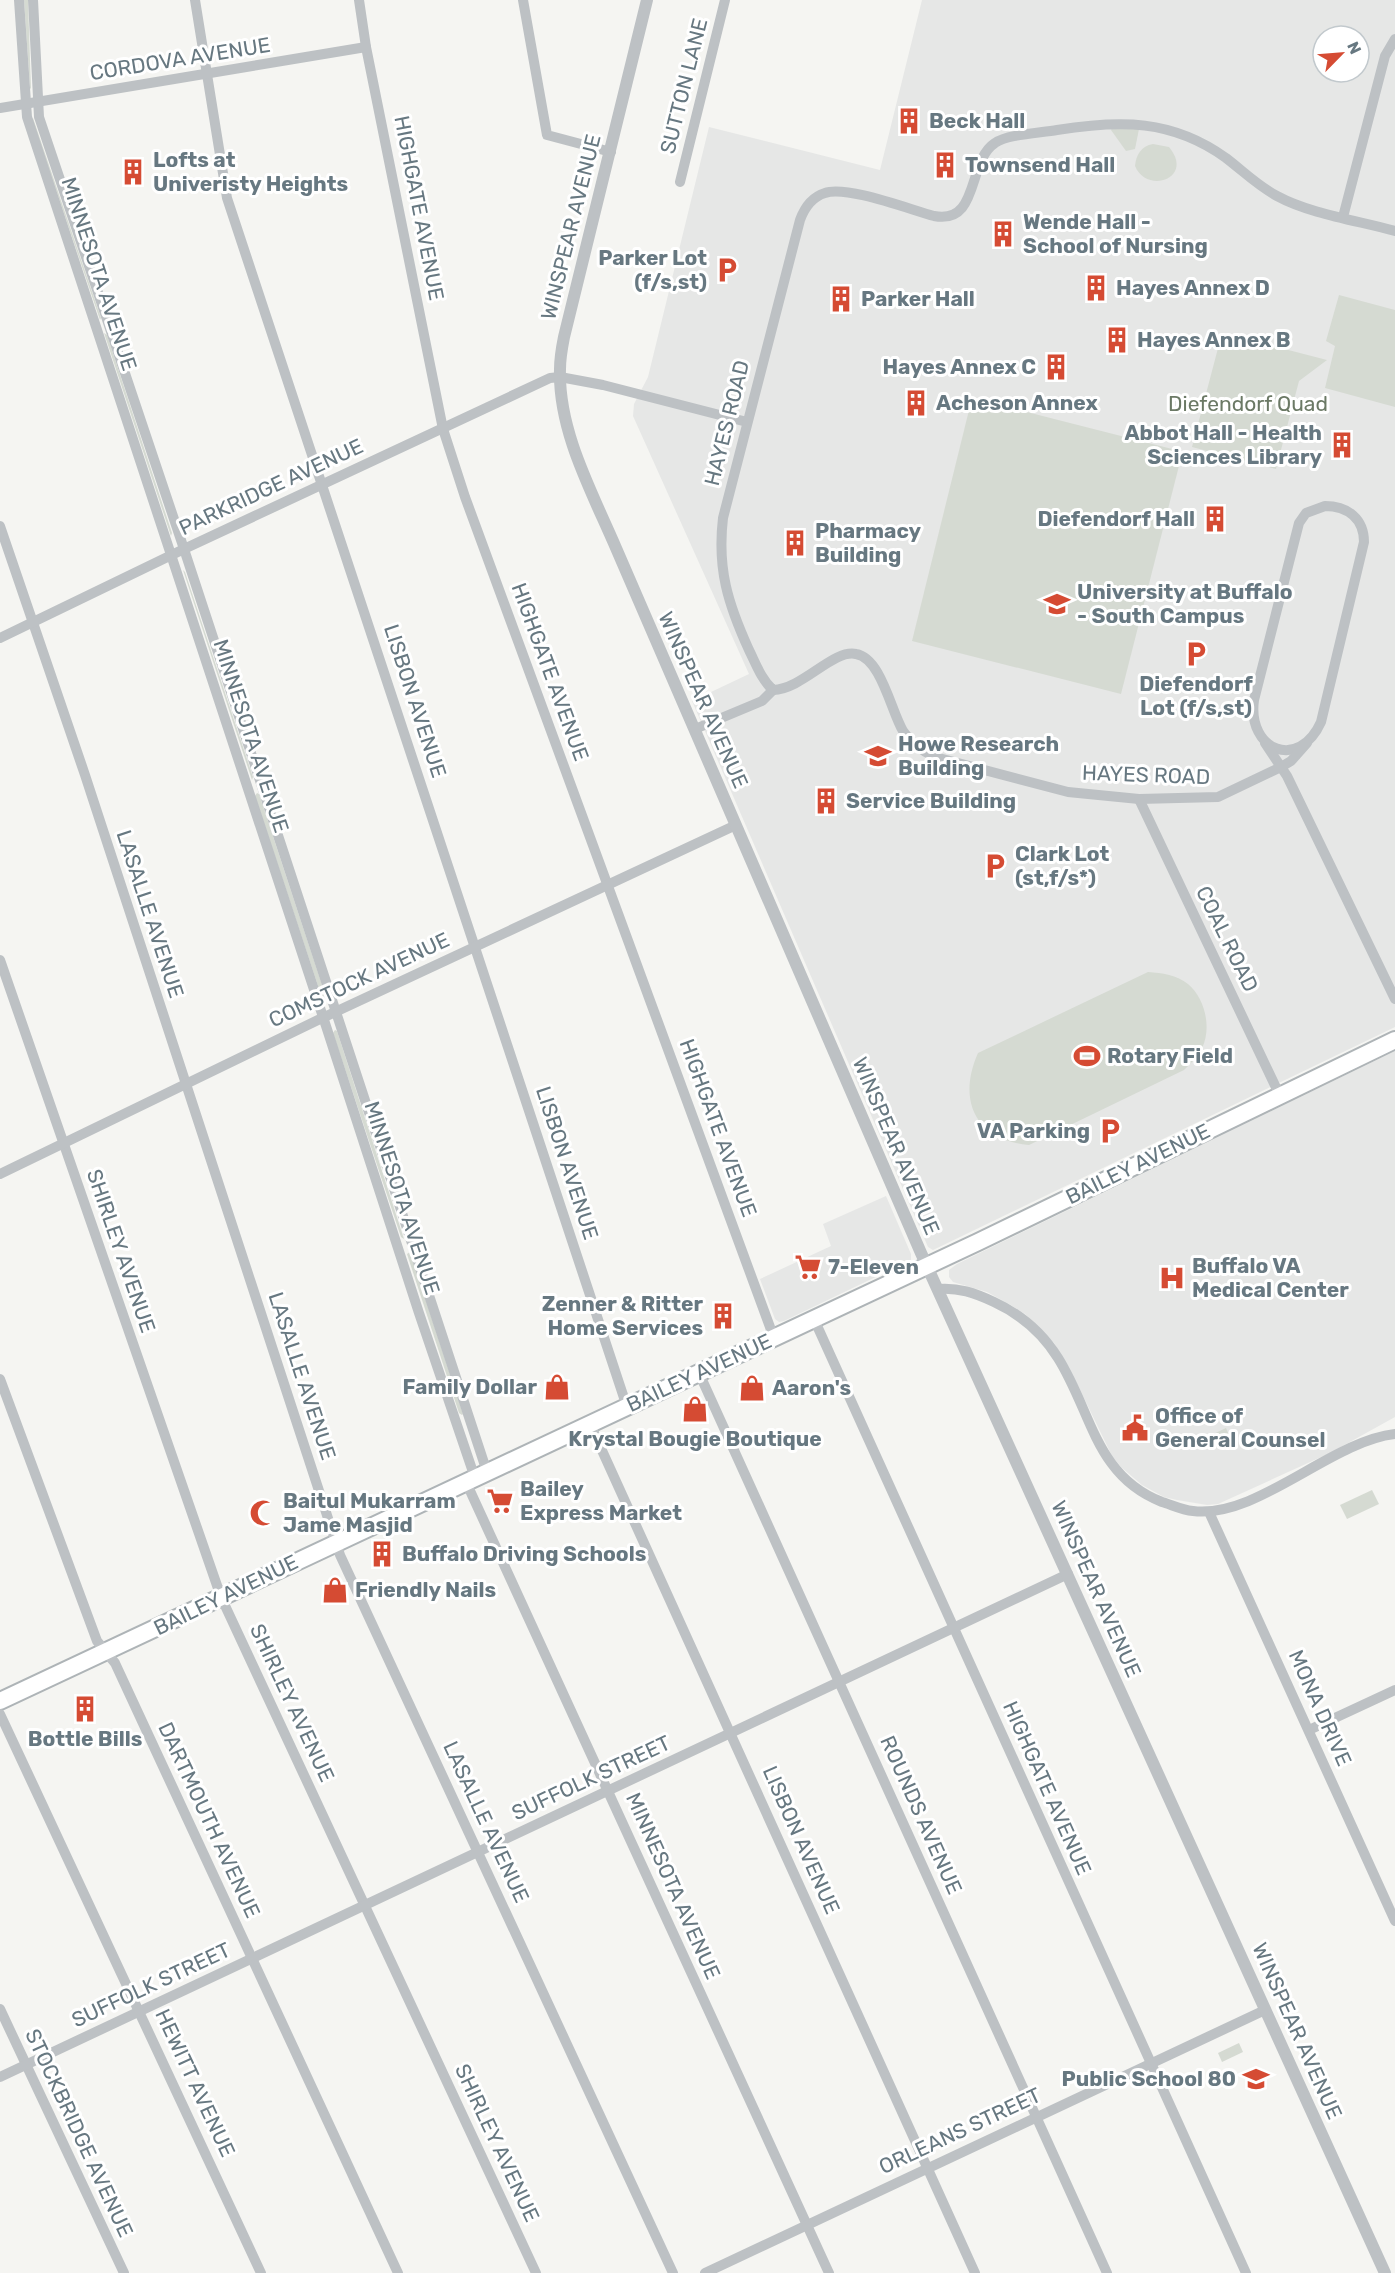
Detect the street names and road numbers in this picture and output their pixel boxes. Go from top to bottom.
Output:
street label: SUTTON LANE [655,15,712,156]
street label: CORDOVA AVENUE [88,32,272,85]
street label: HIGHGATE AVENUE [389,113,450,302]
street label: WINSPEAR AVENUE [535,131,606,322]
street label: MINNESOTA AVENUE [56,174,143,374]
street label: HAYES ROAD [699,358,754,488]
street label: PARKRIDGE AVENUE [175,433,367,540]
street label: HIGHGATE AVENUE [507,579,594,764]
street label: WINSPEAR AVENUE [653,608,754,792]
street label: LISBON AVENUE [379,621,452,781]
street label: MINNESOTA AVENUE [208,636,295,836]
street label: HAYES ROAD [1081,760,1211,789]
street label: LASALLE AVENUE [112,827,189,1001]
street label: COAL ROAD [1191,882,1264,996]
street label: COMSTOCK AVENUE [265,927,453,1032]
street label: HIGHGATE AVENUE [675,1035,762,1220]
street label: WINSPEAR AVENUE [848,1053,945,1238]
street label: LISBON AVENUE [531,1083,604,1243]
street label: MINNESOTA AVENUE [359,1098,446,1298]
street label: BAILEY AVENUE [1062,1118,1214,1209]
street label: SHIRLEY AVENUE [82,1166,161,1336]
street label: LASALLE AVENUE [264,1289,341,1463]
street label: BAILEY AVENUE [622,1328,775,1417]
street label: WINSPEAR AVENUE [1046,1497,1147,1681]
street label: BAILEY AVENUE [150,1549,302,1640]
street label: SHIRLEY AVENUE [245,1620,340,1786]
street label: MONA DRIVE [1284,1646,1357,1770]
street label: HIGHGATE AVENUE [998,1697,1097,1879]
street label: DARTMOUTH AVENUE [153,1718,266,1922]
street label: SUFFOLK STREET [507,1730,674,1825]
street label: ROUNDS AVENUE [875,1732,968,1898]
street label: LASALLE AVENUE [438,1737,535,1906]
street label: LISBON AVENUE [758,1762,845,1918]
street label: MINNESOTA AVENUE [621,1789,726,1983]
street label: SUFFOLK STREET [67,1937,234,2032]
street label: WINSPEAR AVENUE [1247,1939,1348,2123]
street label: HEWITT AVENUE [150,2005,241,2161]
street label: STOCKBRIDGE AVENUE [20,2025,139,2241]
street label: SHIRLEY AVENUE [450,2060,545,2226]
street label: ORLEANS STREET [875,2082,1045,2179]

